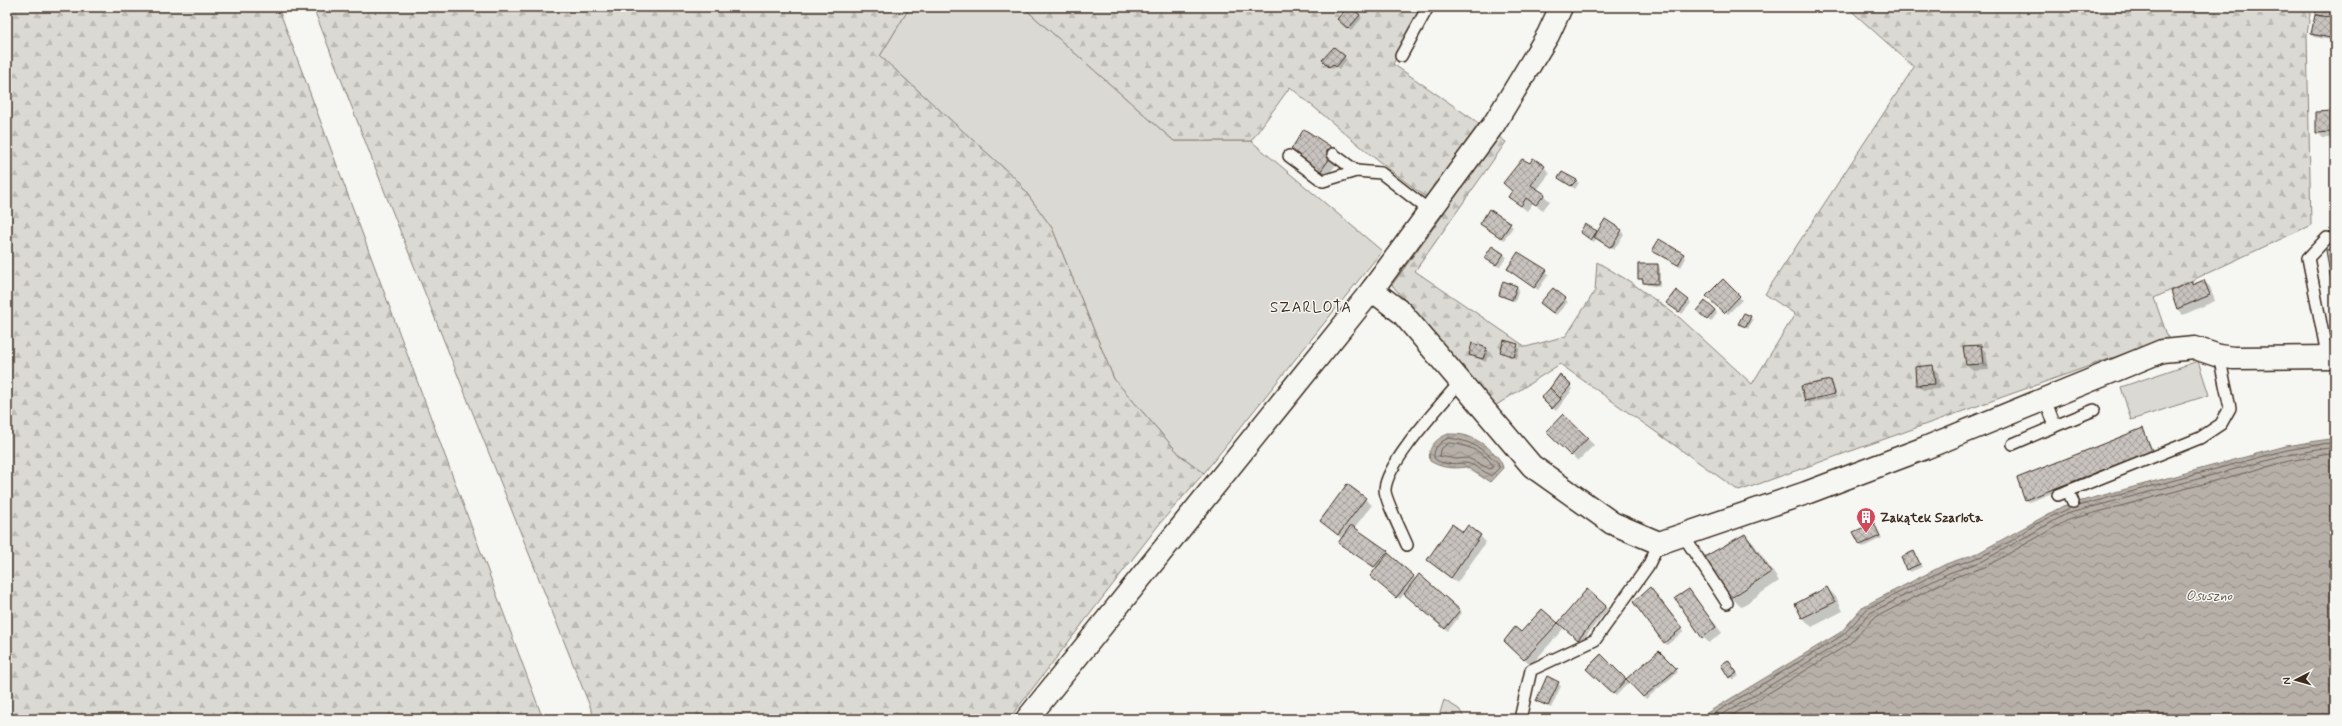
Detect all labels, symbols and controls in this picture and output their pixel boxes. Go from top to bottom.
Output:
district label: SZARLOTA [1270,298,1352,318]
building icon: Zakątek Szarlota [1855,506,1877,534]
place label: Zakątek Szarlota [1880,510,1984,527]
water label: Osuszno [2186,587,2233,605]
north arrow [2276,660,2316,700]
text: N [2280,677,2294,685]

